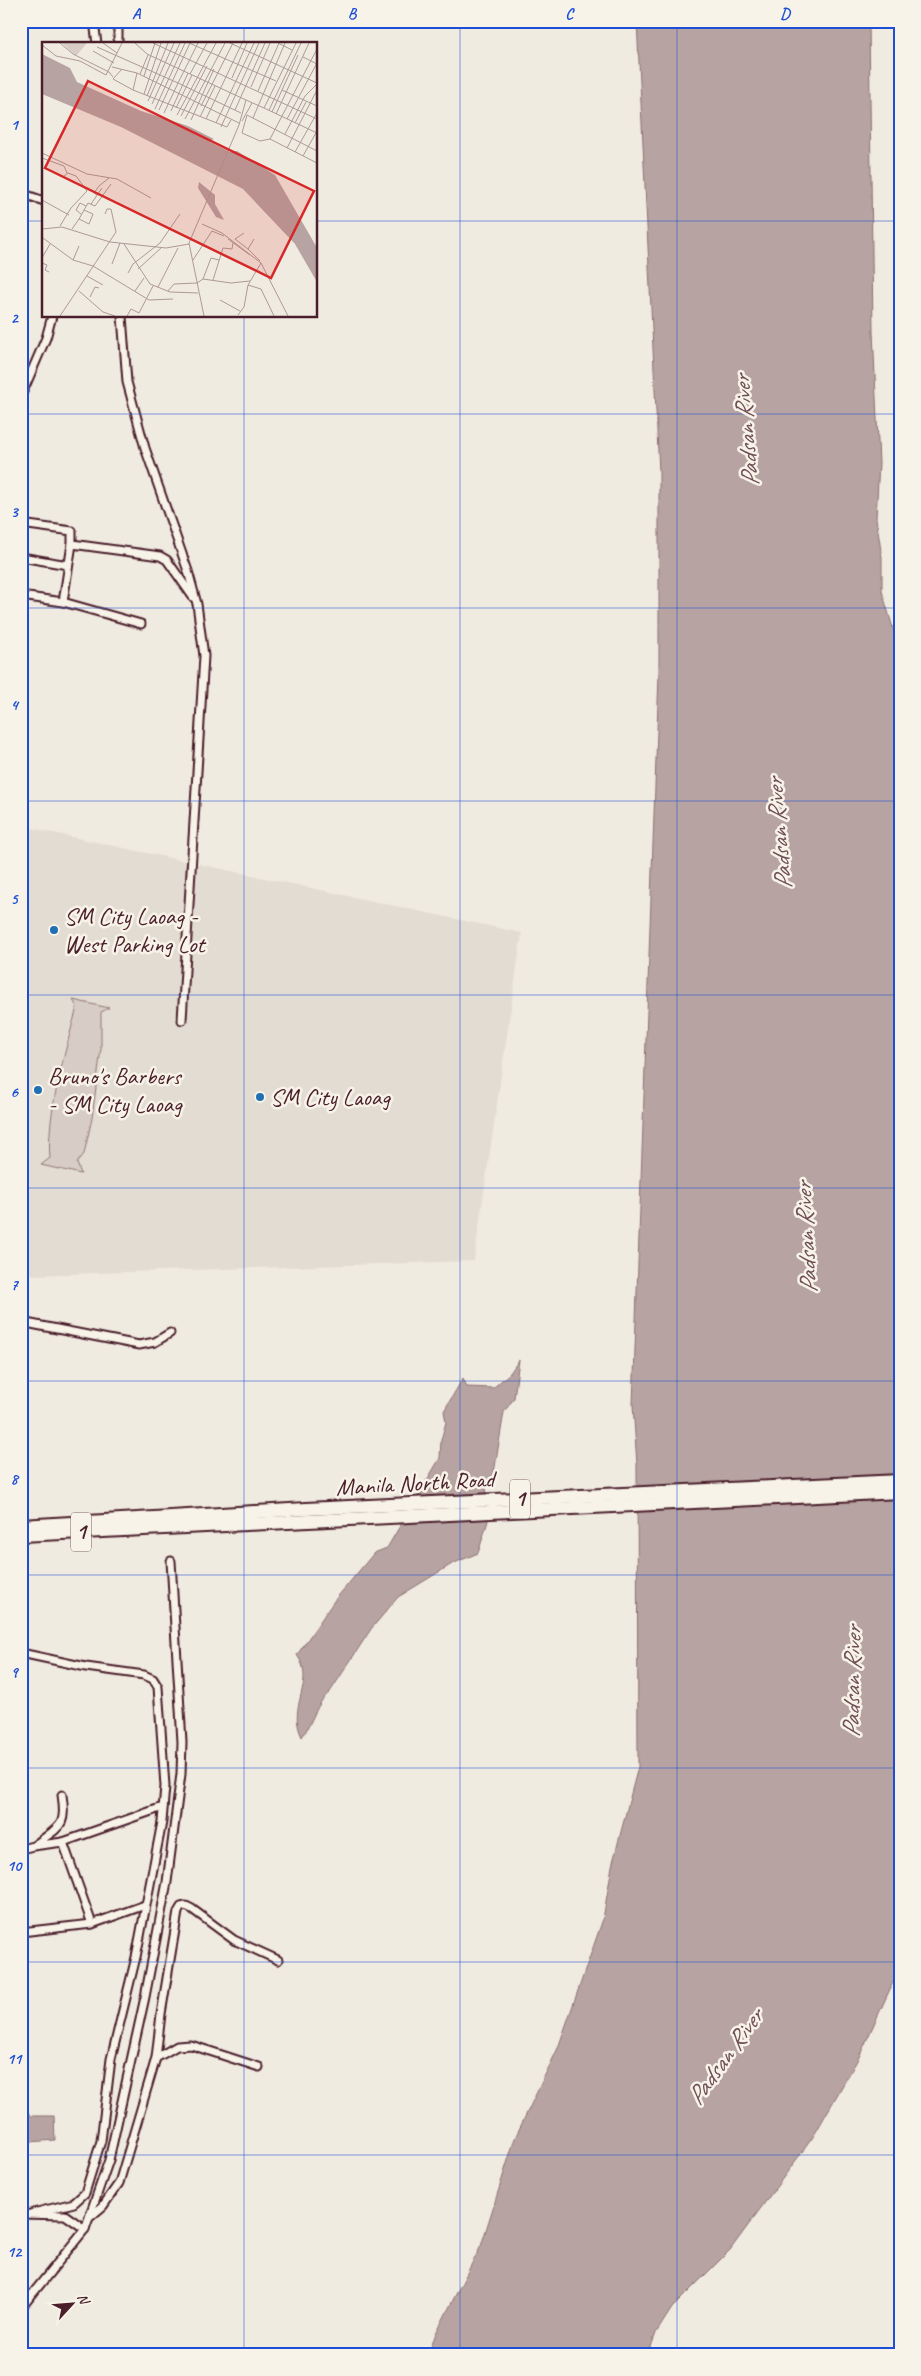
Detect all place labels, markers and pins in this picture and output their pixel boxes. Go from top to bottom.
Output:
place label: SM City Laoag - West Parking Lot [64,901,206,959]
marker: SM City Laoag - West Parking Lot [48,924,60,936]
place label: Bruno's Barbers - SM City Laoag [48,1061,183,1119]
place label: SM City Laoag [270,1082,391,1112]
marker: Bruno's Barbers - SM City Laoag [32,1084,44,1096]
marker: SM City Laoag [254,1091,266,1103]

